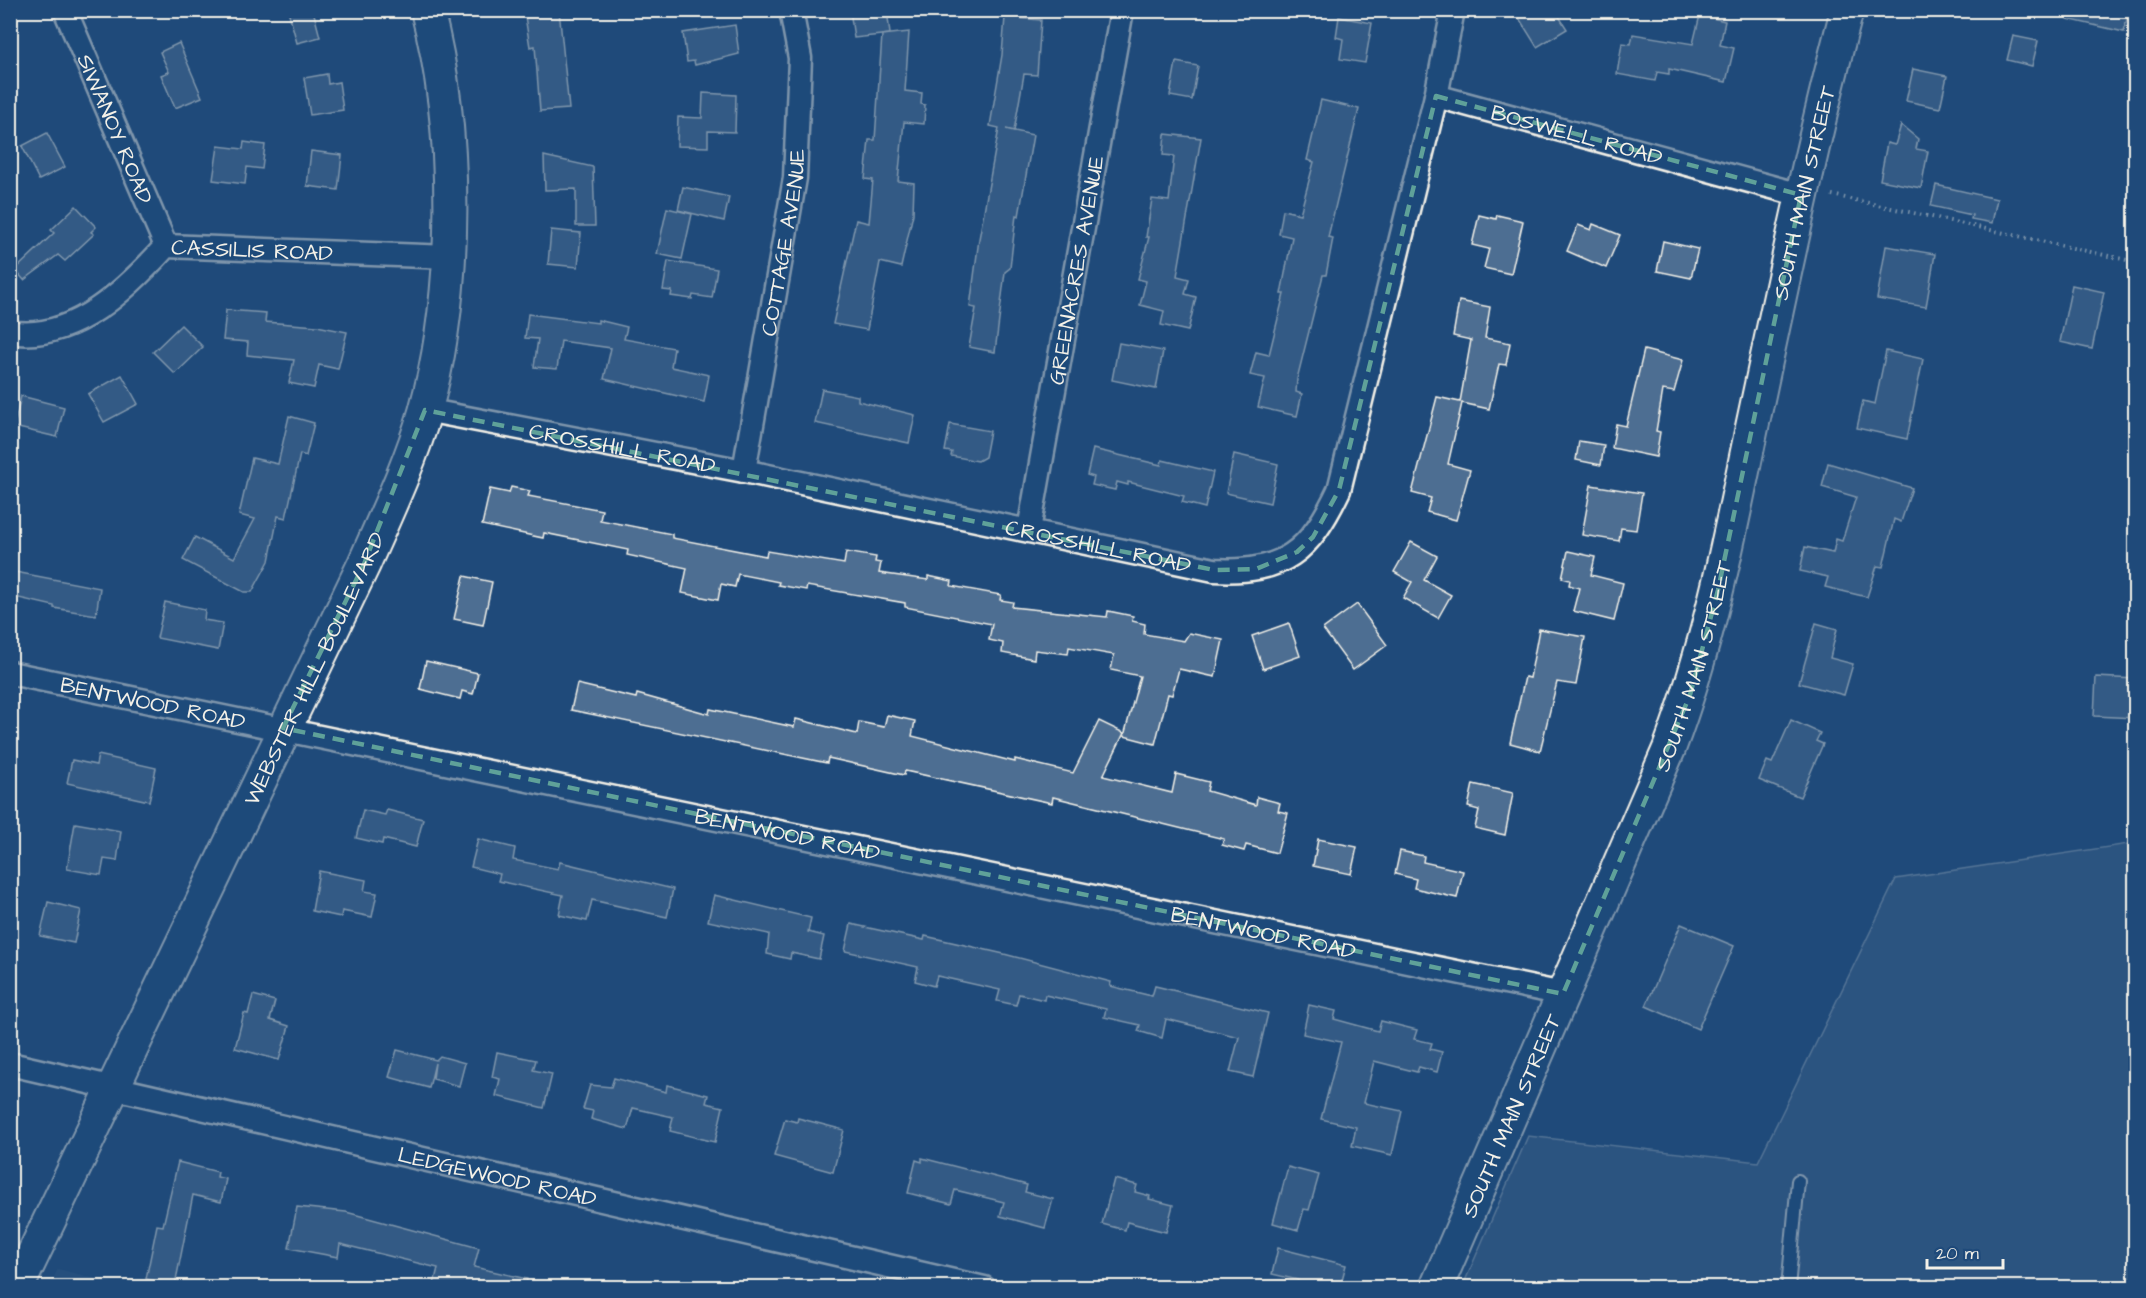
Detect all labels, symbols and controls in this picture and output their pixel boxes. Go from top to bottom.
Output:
street label: SIWANOY ROAD [69,49,160,209]
street label: SOUTH MAIN STREET [1766,83,1844,303]
street label: BOSWELL ROAD [1487,98,1666,174]
street label: COTTAGE AVENUE [754,148,813,338]
street label: GREENACRES AVENUE [1041,153,1113,387]
street label: CASSILIS ROAD [171,232,333,269]
street label: CROSSHILL ROAD [526,416,718,482]
street label: CROSSHILL ROAD [1002,512,1194,582]
street label: WEBSTER HILL BOULEVARD [237,527,393,811]
street label: SOUTH MAIN STREET [1647,557,1740,776]
street label: BENTWOOD ROAD [57,670,248,738]
street label: BENTWOOD ROAD [692,801,883,869]
street label: BENTWOOD ROAD [1168,899,1359,968]
street label: SOUTH MAIN STREET [1454,1009,1570,1223]
street label: LEDGEWOOD ROAD [395,1140,599,1215]
scale bar [1927,1232,2004,1270]
text: 20 m [1936,1241,1979,1266]

